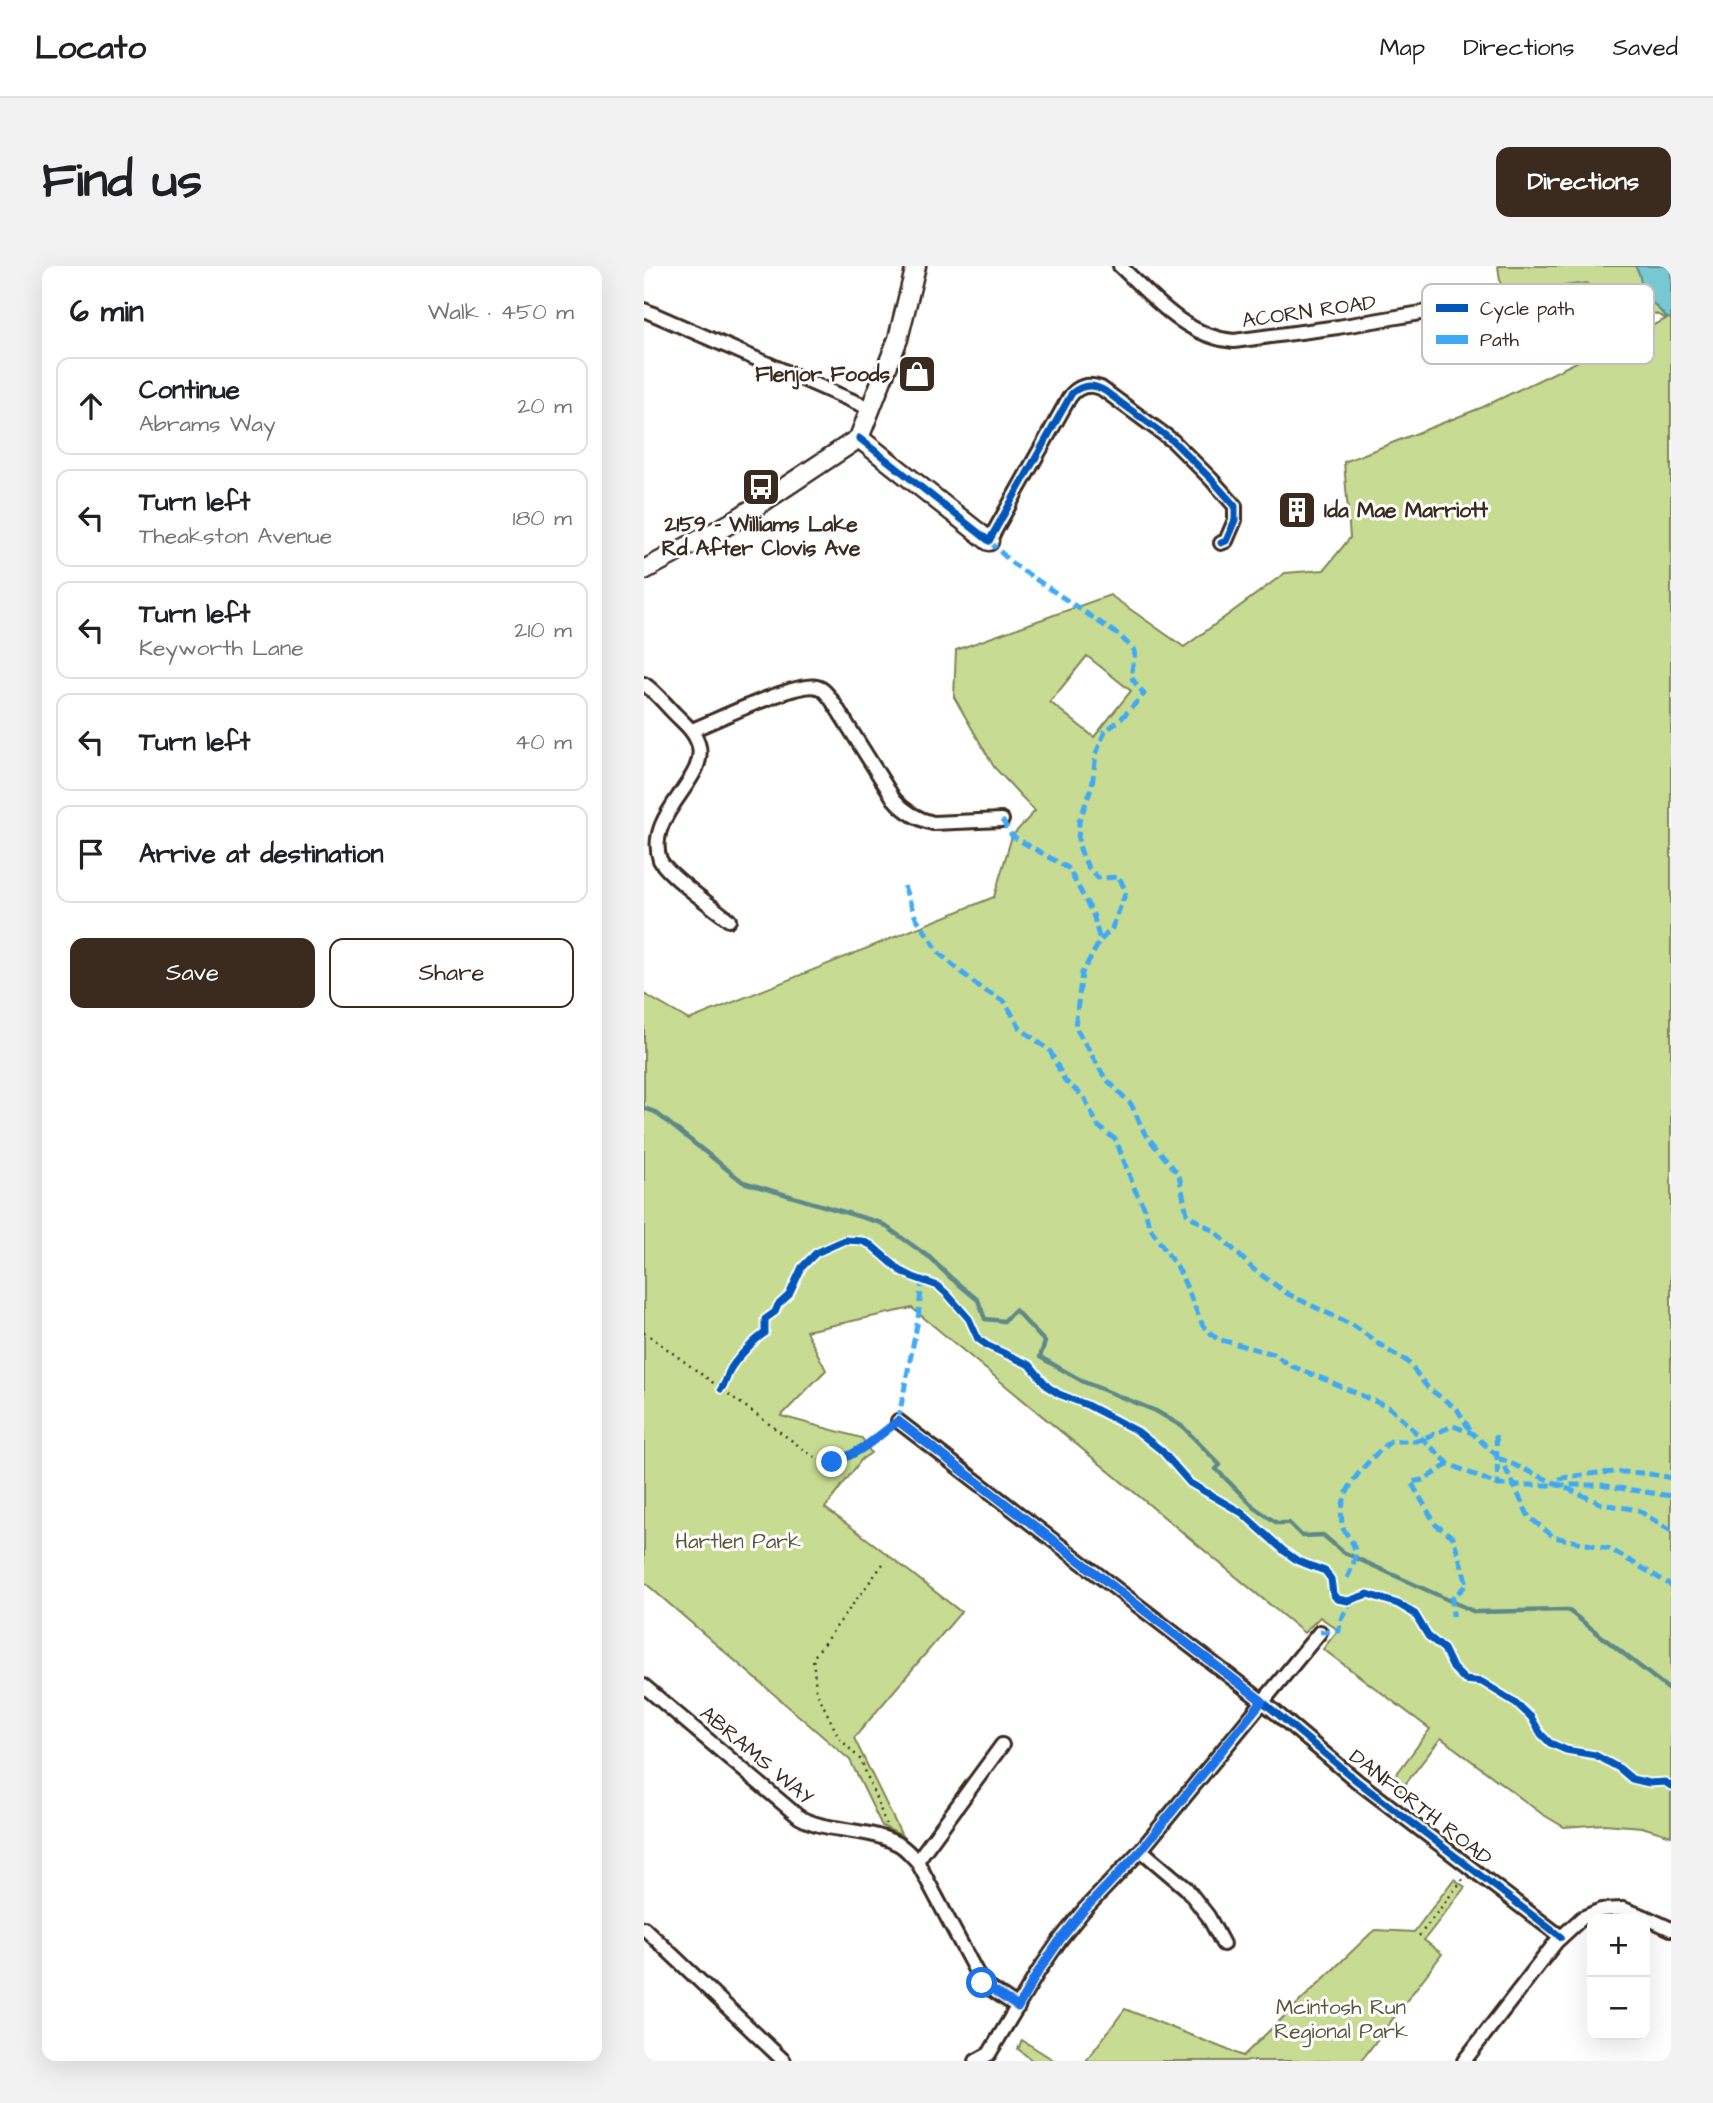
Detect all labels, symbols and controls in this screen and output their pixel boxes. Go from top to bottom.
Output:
text: Locato [35,25,146,71]
text: Map [1380,31,1425,65]
text: Directions [1463,31,1575,65]
text: Saved [1613,31,1678,65]
button: Directions [1496,147,1671,217]
text: Find us [42,148,202,216]
legend [1422,284,1654,364]
street label: ACORN ROAD [1240,288,1378,335]
text: 6 min [70,291,144,333]
text: Walk · 450 m [428,296,574,328]
text: Cycle path [1480,296,1575,324]
text: Path [1480,327,1519,354]
shop icon: Flenjor Foods [896,353,938,395]
place label: Flenjor Foods [755,360,890,390]
text: Continue [139,372,240,408]
icon: ahead [72,387,110,425]
text: 20 m [517,390,572,422]
text: Abrams Way [139,408,276,440]
bus stop icon: 2159 - Williams Lake Rd After Clovis Ave [740,466,782,508]
text: Turn left [139,484,250,520]
building icon: Ida Mae Marriott [1276,489,1318,531]
place label: Ida Mae Marriott [1324,496,1489,525]
icon: left [72,499,110,537]
text: 180 m [513,502,572,534]
place label: 2159 - Williams Lake Rd After Clovis Ave [662,510,861,563]
text: Theakston Avenue [139,520,332,552]
text: Turn left [139,596,250,632]
icon: left [72,611,110,649]
text: 210 m [514,614,572,646]
text: Keyworth Lane [139,632,304,664]
icon: left [72,723,110,761]
text: Turn left [139,724,250,760]
text: 40 m [515,726,572,758]
icon: arrive [72,835,110,873]
text: Arrive at destination [139,836,384,872]
button: Save [70,938,315,1008]
button: Share [329,938,574,1008]
route end [816,1446,847,1477]
park label: Hartlen Park [675,1527,801,1556]
street label: ABRAMS WAY [694,1699,820,1812]
street label: DANFORTH ROAD [1343,1742,1499,1873]
map controls [1587,1914,1650,2040]
button: + [1587,1914,1650,1977]
route start [966,1967,997,1998]
button: − [1587,1977,1650,2040]
park label: Mcintosh Run Regional Park [1274,1993,1408,2048]

